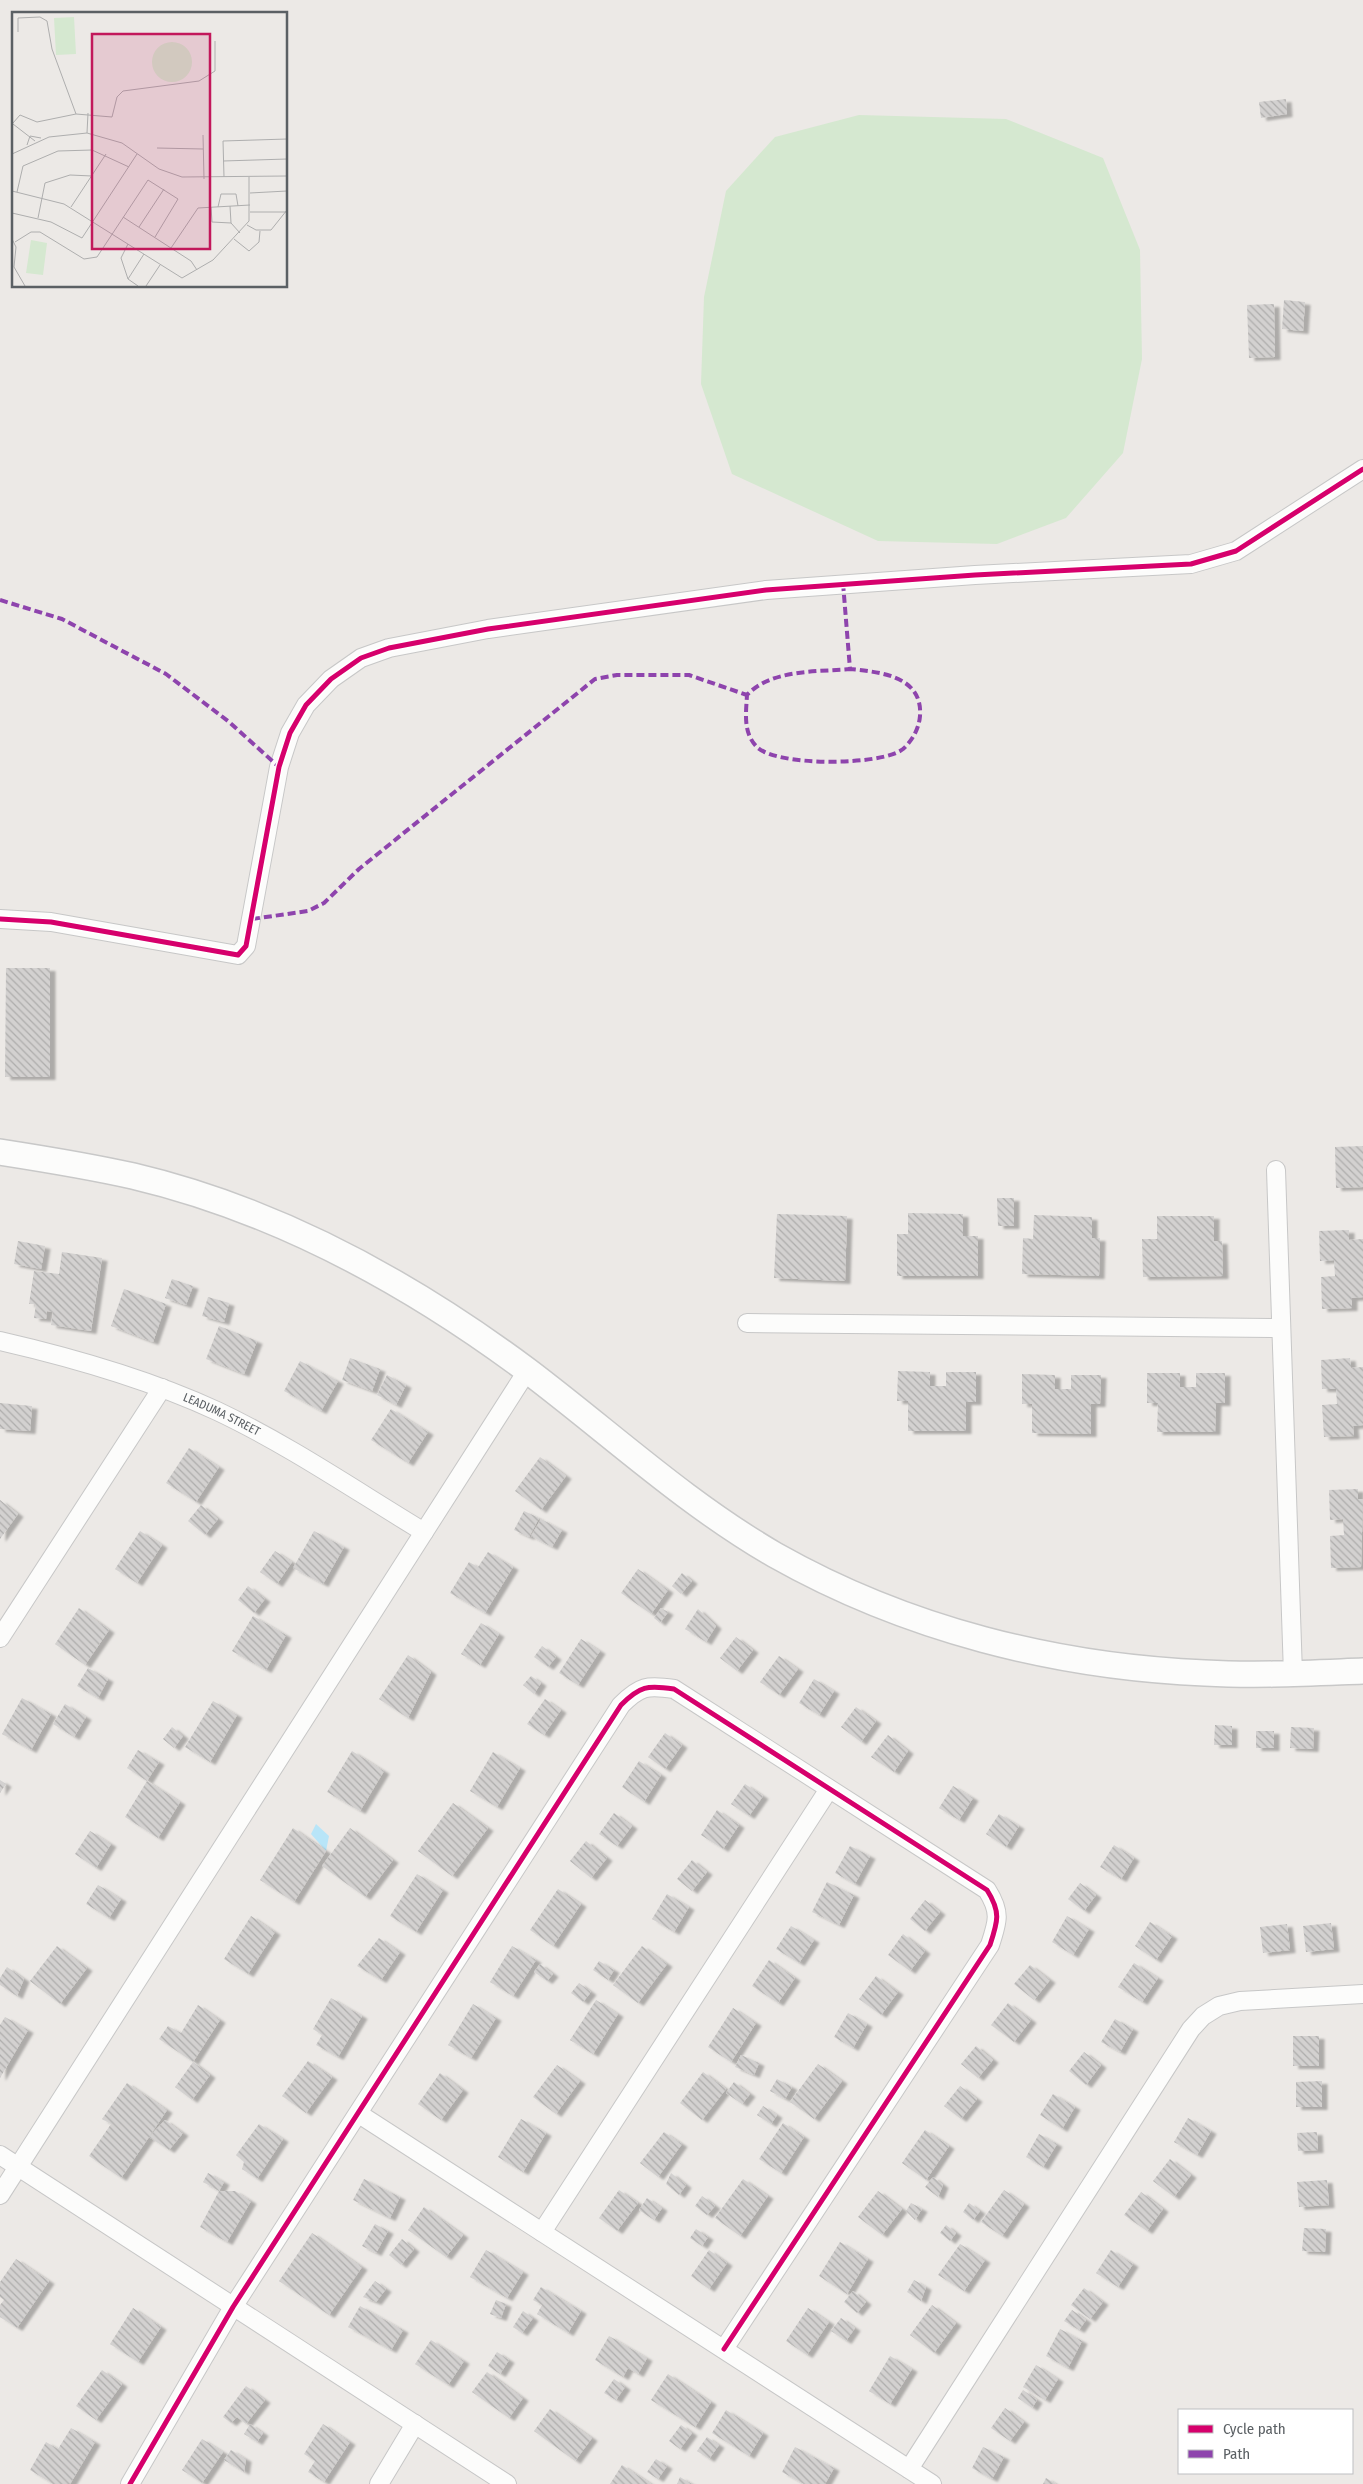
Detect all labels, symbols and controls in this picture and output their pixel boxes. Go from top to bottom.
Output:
inset map [12,12,288,288]
street label: LEADUMA STREET [181,1390,263,1439]
legend [1178,2409,1353,2474]
text: Cycle path [1223,2420,1286,2438]
text: Path [1223,2445,1250,2463]

